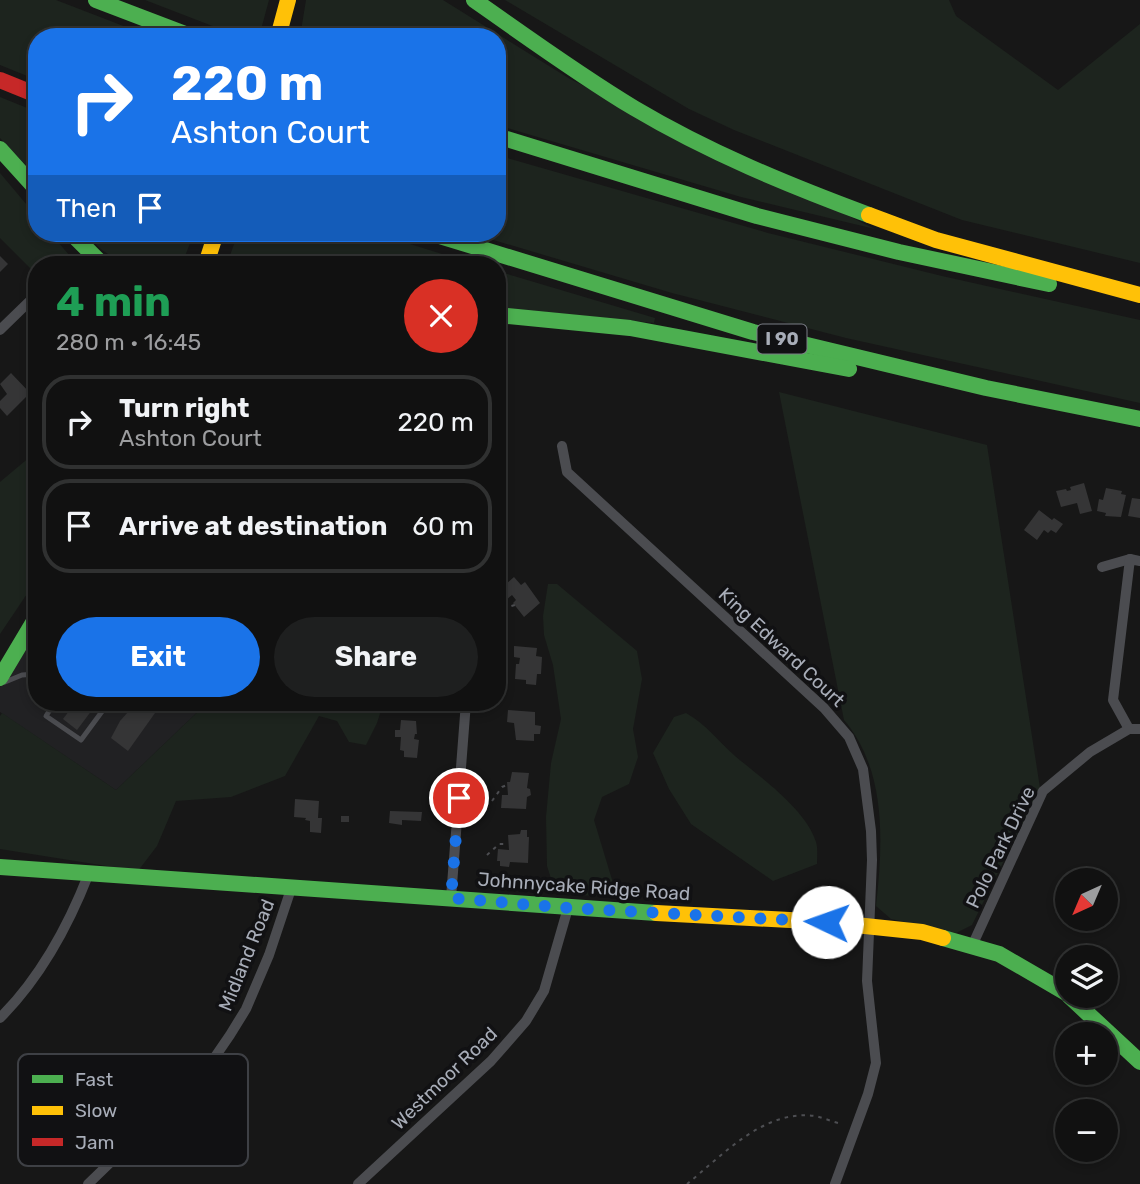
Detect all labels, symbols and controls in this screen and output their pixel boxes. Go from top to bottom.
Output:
text: 220 m [171,54,323,112]
icon: right [56,56,147,147]
text: Ashton Court [171,113,370,151]
icon: arrive [131,189,169,227]
text: Then [56,193,117,224]
text: 4 min [56,277,171,327]
button: close [404,279,478,353]
road number: I 90 [758,324,806,354]
text: 280 m · 16:45 [56,328,201,356]
text: Turn right [119,393,249,424]
icon: right [60,403,98,441]
text: 220 m [397,407,474,438]
text: Ashton Court [119,424,262,452]
icon: arrive [60,507,98,545]
text: Arrive at destination [119,511,387,542]
text: 60 m [412,511,474,542]
street label: King Edward Court [714,583,850,712]
button: Exit [56,617,260,697]
button: Share [274,617,478,697]
pin [429,768,489,828]
icon: arrive [440,779,478,817]
street label: Polo Park Drive [961,782,1040,912]
street label: Johnnycake Ridge Road [477,868,691,905]
north arrow [1055,868,1118,931]
map controls [1055,868,1118,1162]
position arrow [790,885,864,959]
street label: Midland Road [214,896,279,1014]
button: layers [1055,945,1118,1008]
street label: Westmoor Road [387,1022,502,1134]
button: + [1055,1022,1118,1085]
legend [18,1054,248,1166]
text: Fast [75,1068,114,1091]
text: Slow [75,1099,117,1122]
button: − [1055,1099,1118,1162]
text: Jam [75,1131,114,1154]

